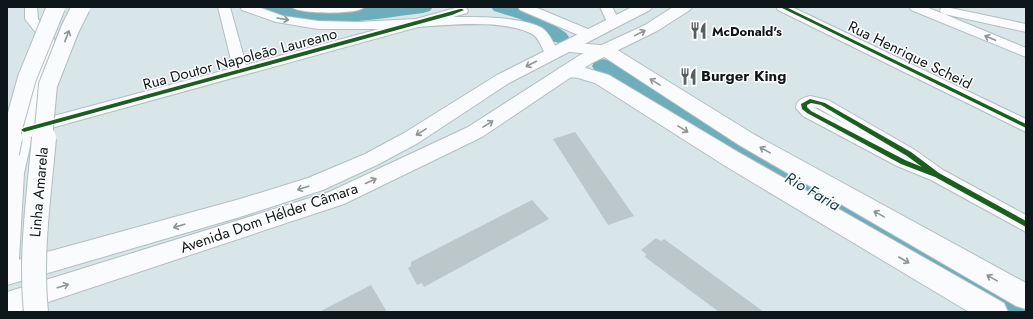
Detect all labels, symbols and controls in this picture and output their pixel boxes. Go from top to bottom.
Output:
one-way arrow [277,15,290,23]
street label: Rua Henrique Scheid [844,15,976,95]
restaurant icon: McDonald's [689,21,709,41]
street label: Rua Doutor Napoleão Laureano [140,22,340,96]
place label: McDonald's [712,22,782,41]
one-way arrow [634,29,646,36]
one-way arrow [63,31,71,43]
one-way arrow [984,34,996,41]
one-way arrow [526,61,538,68]
place label: Burger King [701,65,786,87]
restaurant icon: Burger King [678,66,698,86]
one-way arrow [650,78,661,86]
one-way arrow [482,119,494,127]
one-way arrow [677,126,689,134]
one-way arrow [415,128,426,137]
street label: Linha Amarela [24,146,54,238]
one-way arrow [759,146,771,154]
water label: Rio Faria [781,166,845,217]
street label: Avenida Dom Hélder Câmara [177,177,361,259]
one-way arrow [365,177,377,184]
one-way arrow [298,184,310,192]
one-way arrow [873,210,885,217]
one-way arrow [173,223,186,230]
one-way arrow [898,256,910,264]
one-way arrow [986,273,998,281]
one-way arrow [56,282,69,289]

